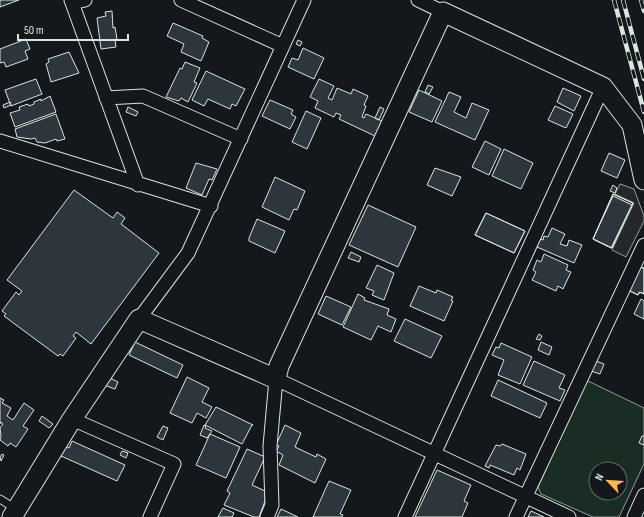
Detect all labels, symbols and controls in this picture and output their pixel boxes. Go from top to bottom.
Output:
scale bar [18,16,128,42]
text: 50 m [24,23,44,38]
north arrow [588,461,628,501]
text: N [592,471,607,482]

